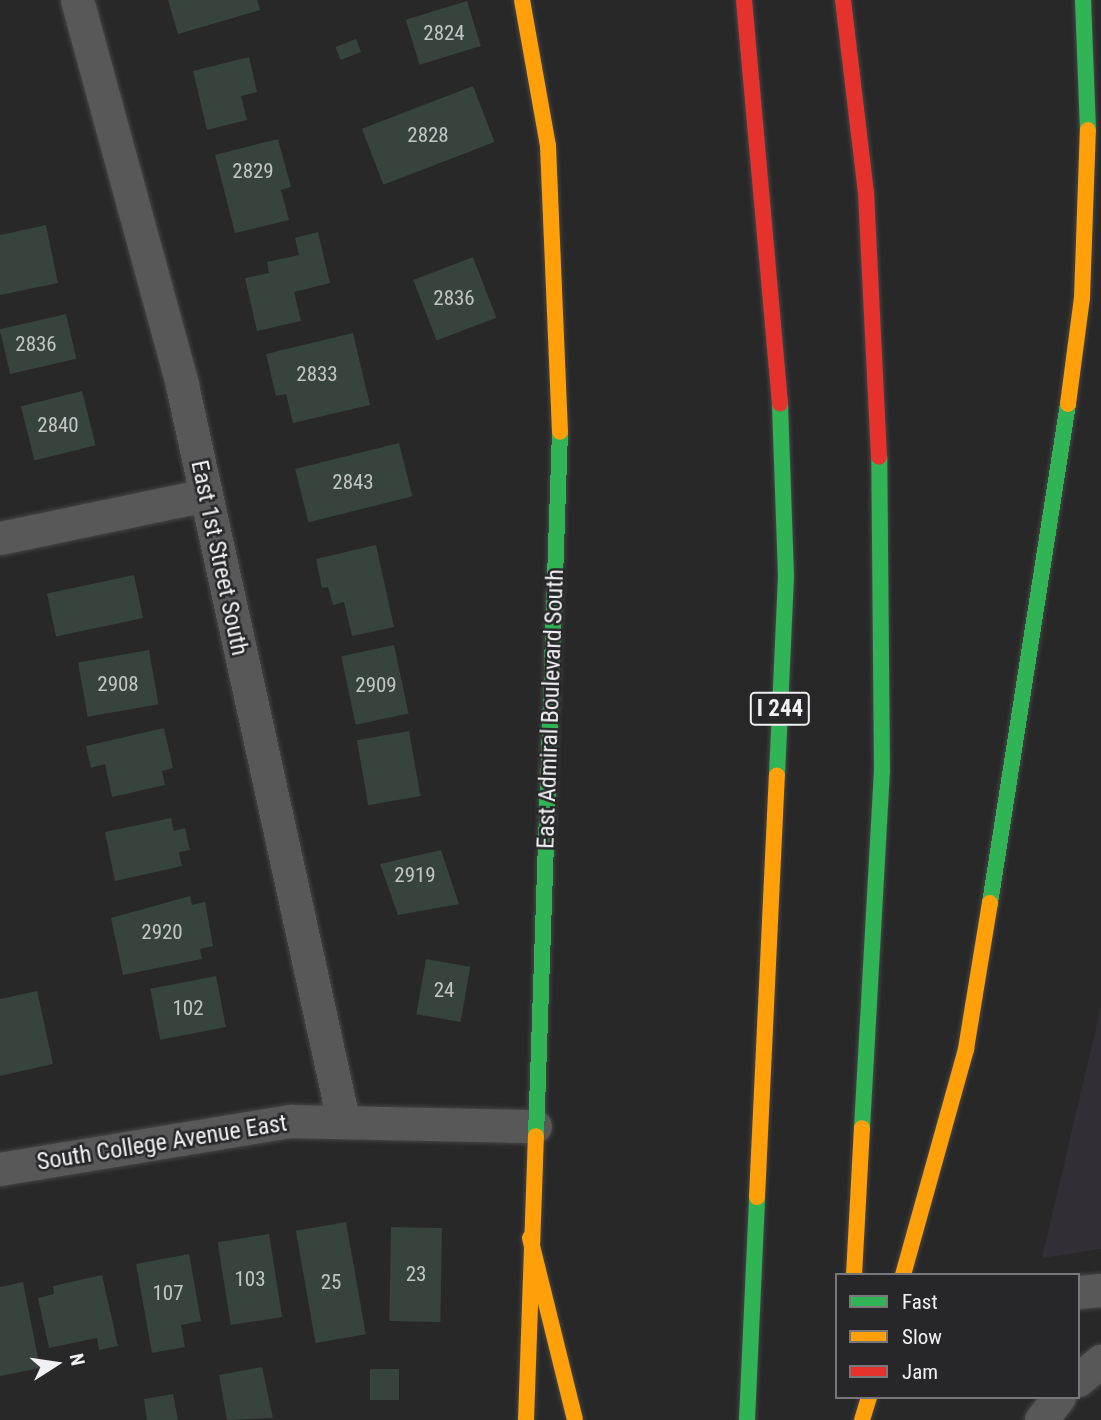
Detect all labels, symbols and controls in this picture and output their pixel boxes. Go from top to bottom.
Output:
house number: 2824 [423,20,465,46]
house number: 2828 [407,122,449,148]
house number: 2829 [232,158,274,184]
house number: 2836 [433,285,475,311]
house number: 2836 [15,331,57,357]
house number: 2833 [296,361,338,387]
house number: 2840 [37,412,79,438]
street label: East 1st Street South [184,458,254,658]
house number: 2843 [332,469,374,495]
street label: East Admiral Boulevard South [532,569,570,849]
house number: 2908 [97,671,139,697]
house number: 2909 [355,672,397,698]
road number: I 244 [748,690,812,729]
house number: 2919 [394,862,436,888]
house number: 2920 [141,919,183,945]
house number: 24 [434,977,454,1003]
house number: 102 [172,995,204,1021]
street label: South College Avenue East [35,1109,289,1177]
house number: 23 [406,1261,426,1287]
house number: 103 [234,1266,266,1292]
house number: 25 [321,1269,341,1295]
legend [835,1273,1080,1399]
house number: 107 [152,1280,184,1306]
text: Fast [902,1290,938,1314]
text: Slow [902,1325,942,1349]
north arrow [21,1329,91,1399]
text: N [65,1351,89,1368]
text: Jam [902,1360,938,1384]

